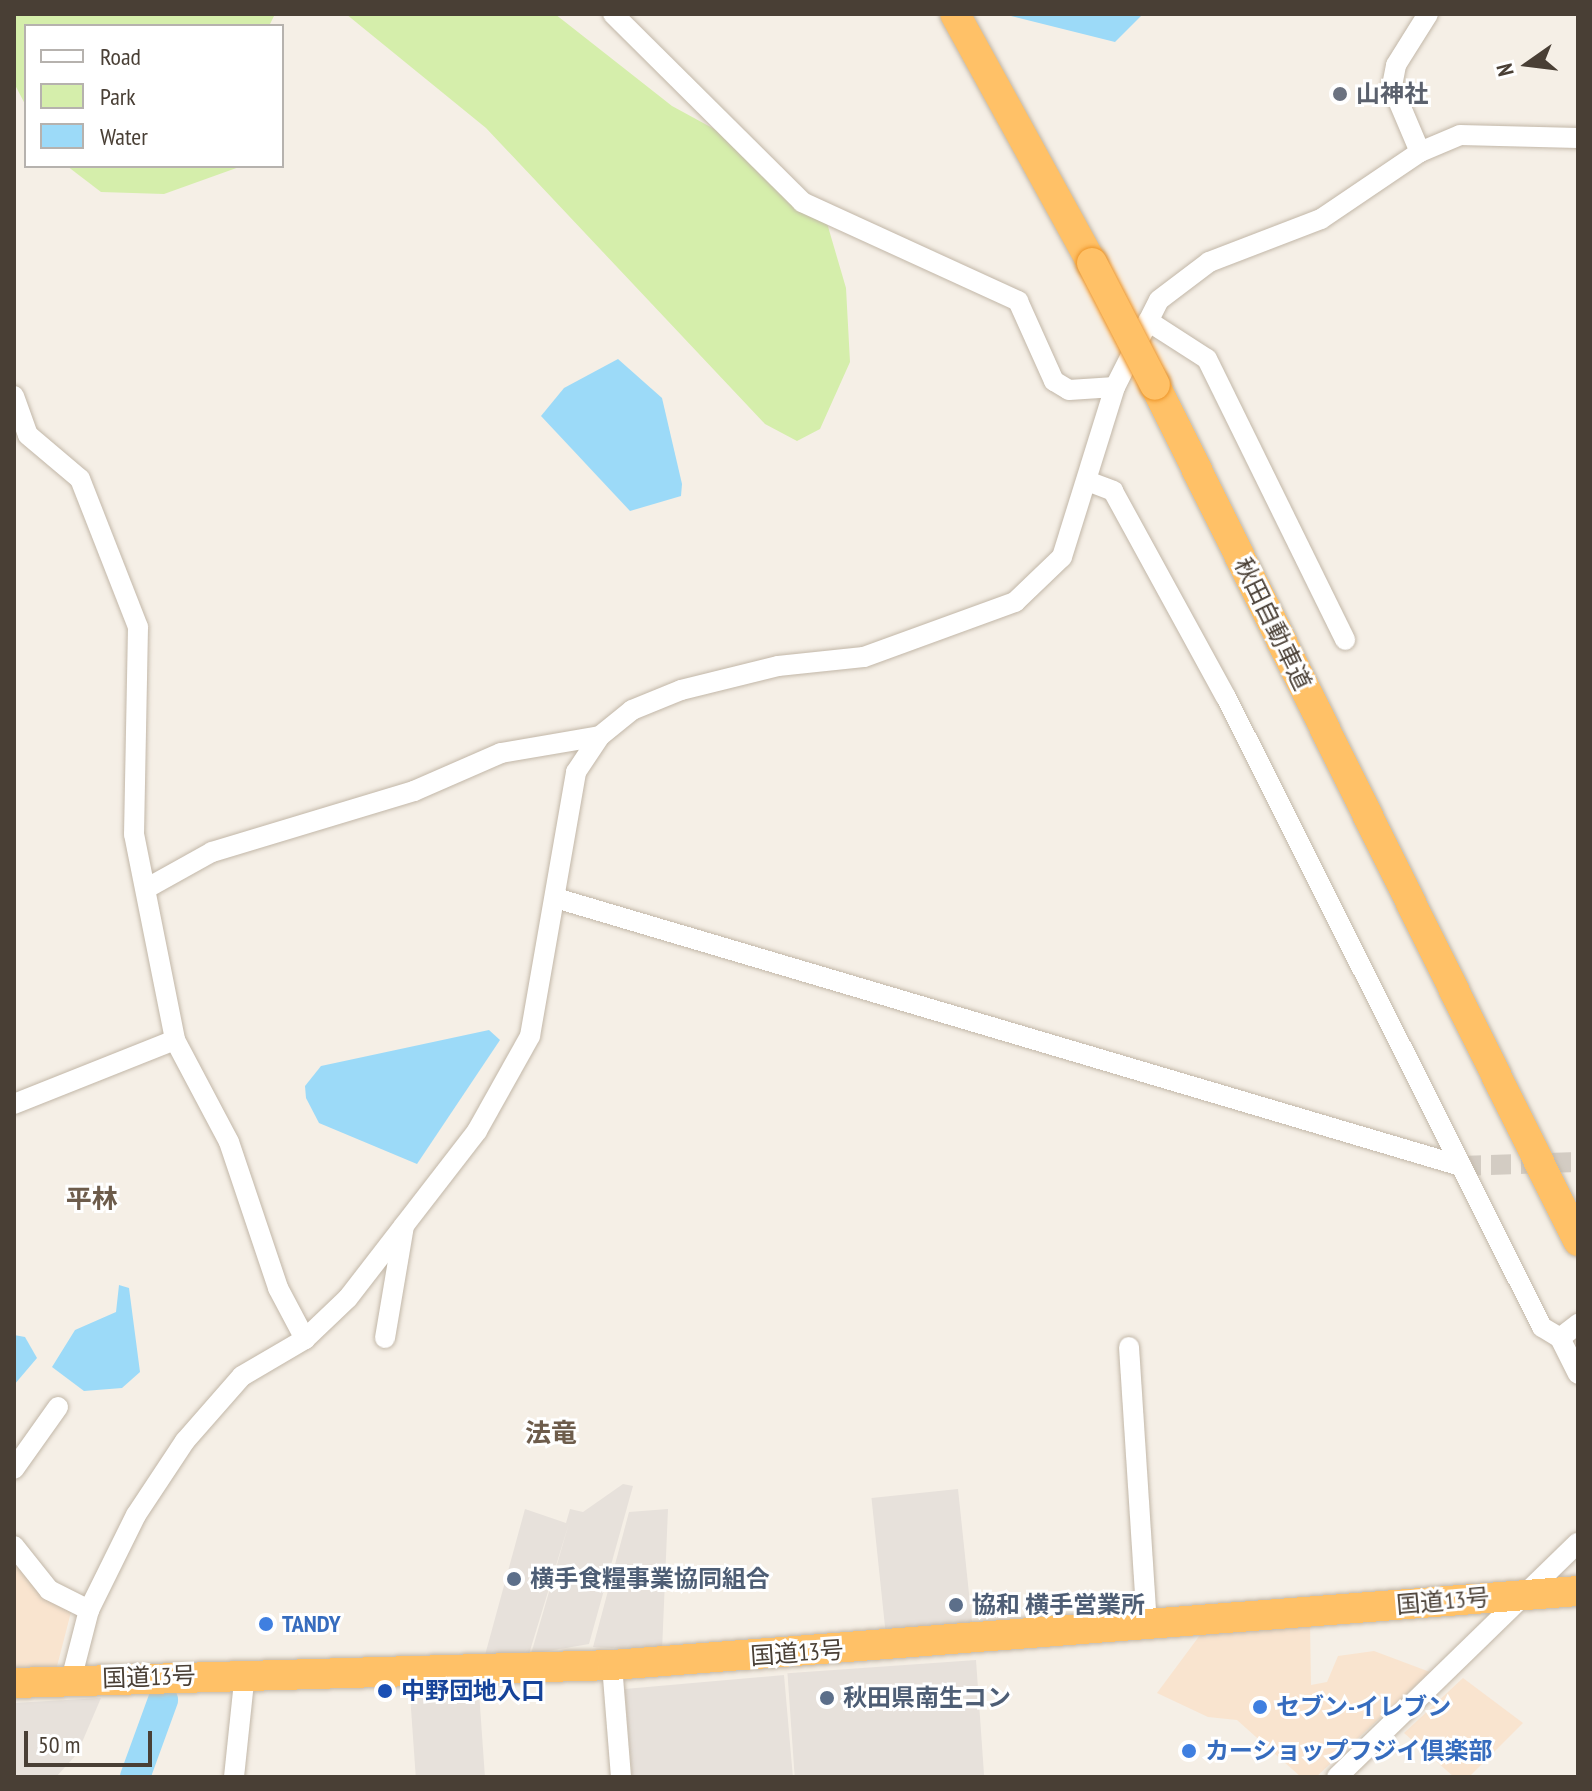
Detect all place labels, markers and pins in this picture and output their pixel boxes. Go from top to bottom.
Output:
place label: 山神社 [1356,80,1428,108]
marker: 山神社 [1331,85,1349,103]
place label: 横手食糧事業協同組合 [530,1565,770,1593]
marker: 横手食糧事業協同組合 [505,1570,523,1588]
place label: 協和 横手営業所 [972,1591,1145,1619]
marker: 協和 横手営業所 [947,1596,965,1614]
place label: TANDY [282,1610,341,1638]
marker: TANDY [257,1615,275,1633]
place label: 中野団地入口 [401,1677,545,1705]
marker: 中野団地入口 [376,1682,394,1700]
place label: 秋田県南生コン [843,1684,1011,1712]
marker: 秋田県南生コン [818,1689,836,1707]
place label: セブン-イレブン [1276,1693,1451,1721]
marker: セブン-イレブン [1251,1698,1269,1716]
place label: カーショップフジイ倶楽部 [1205,1737,1493,1765]
marker: カーショップフジイ倶楽部 [1180,1742,1198,1760]

